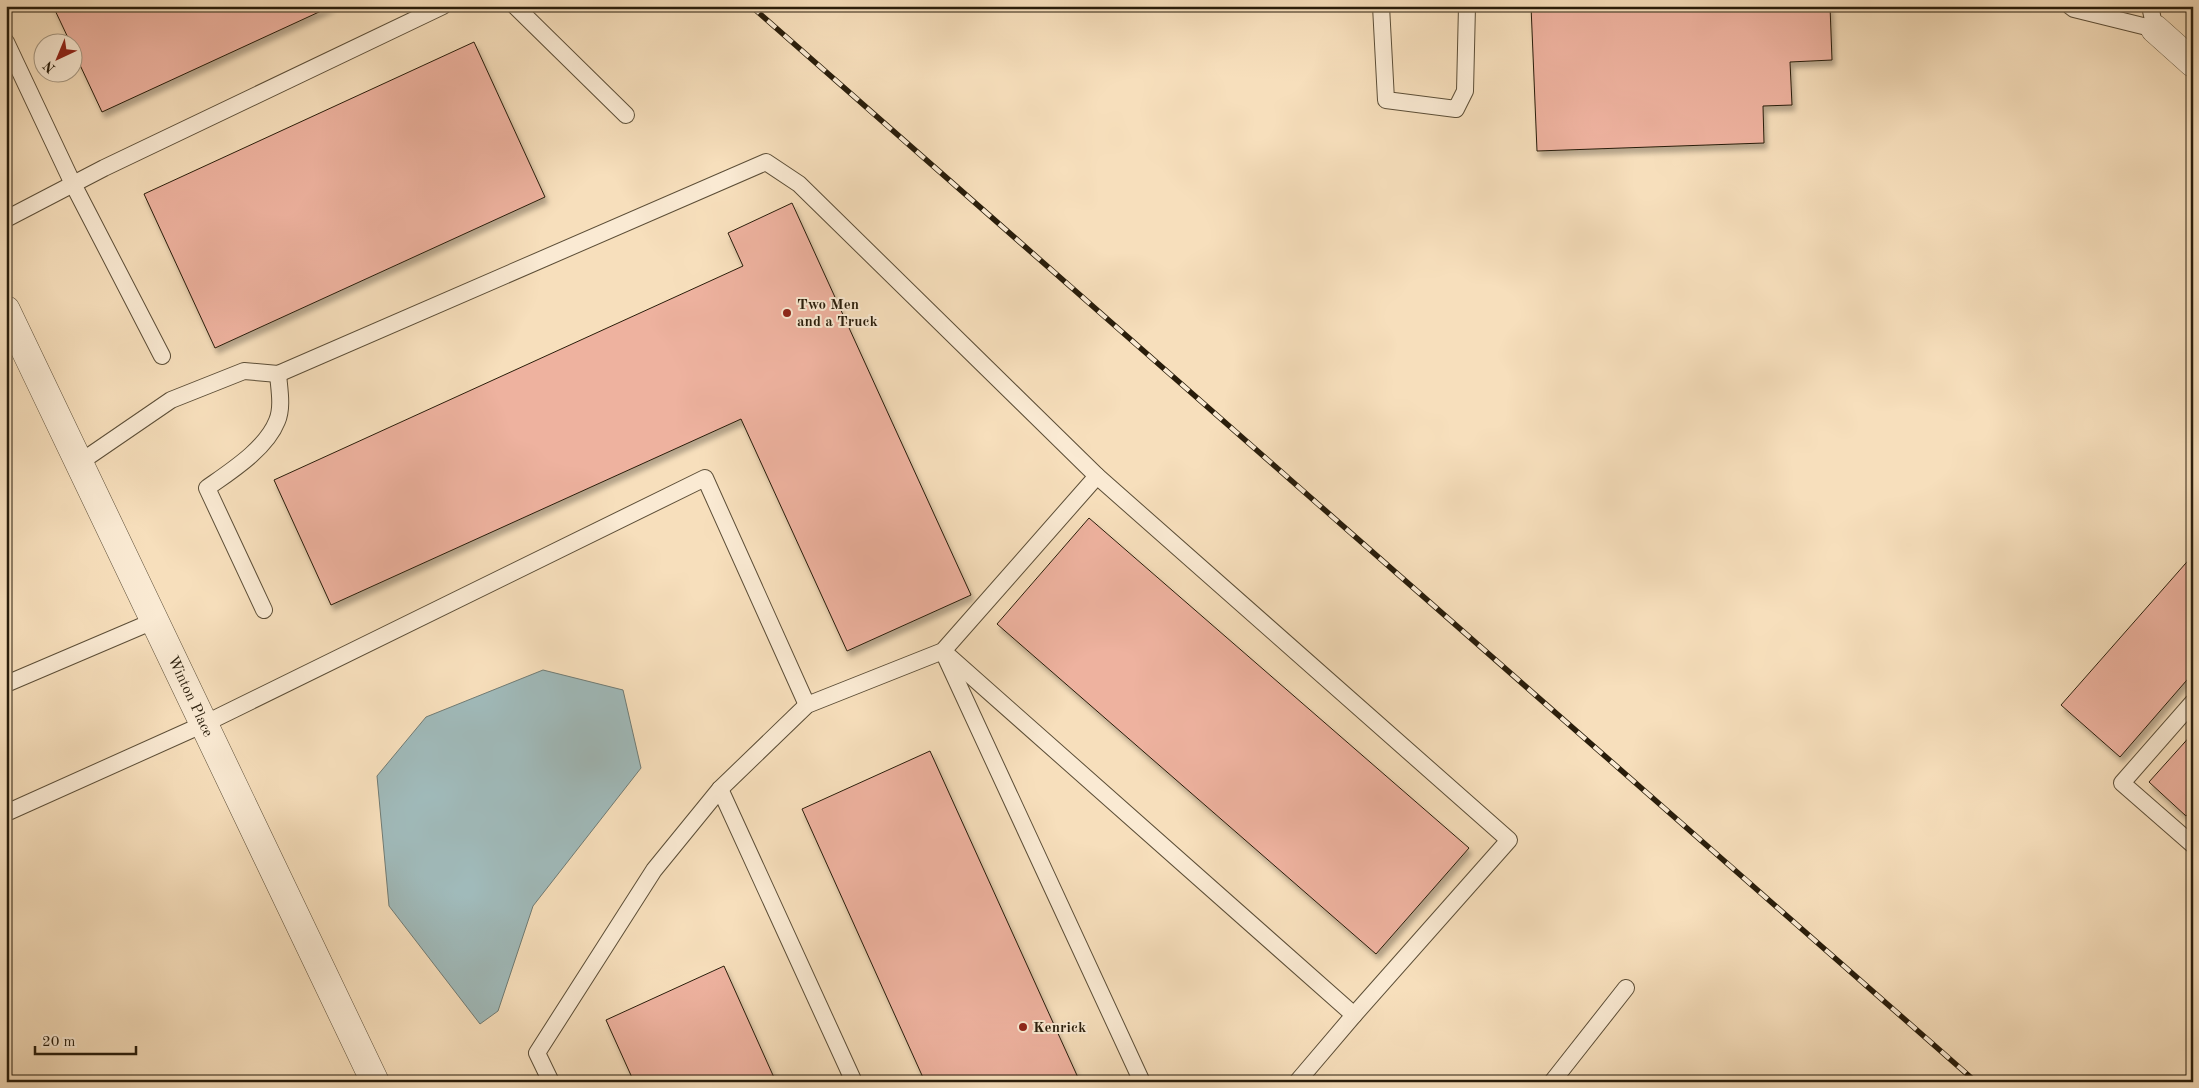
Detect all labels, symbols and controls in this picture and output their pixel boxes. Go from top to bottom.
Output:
north arrow [32,32,82,82]
text: N [41,58,58,75]
place label: Two Men and a Truck [797,298,879,330]
marker: Two Men and a Truck [781,307,793,319]
street label: Winton Place [164,654,215,740]
marker: Kenrick [1017,1021,1029,1033]
place label: Kenrick [1033,1021,1087,1036]
scale bar [35,1023,136,1055]
text: 20 m [42,1035,76,1050]

